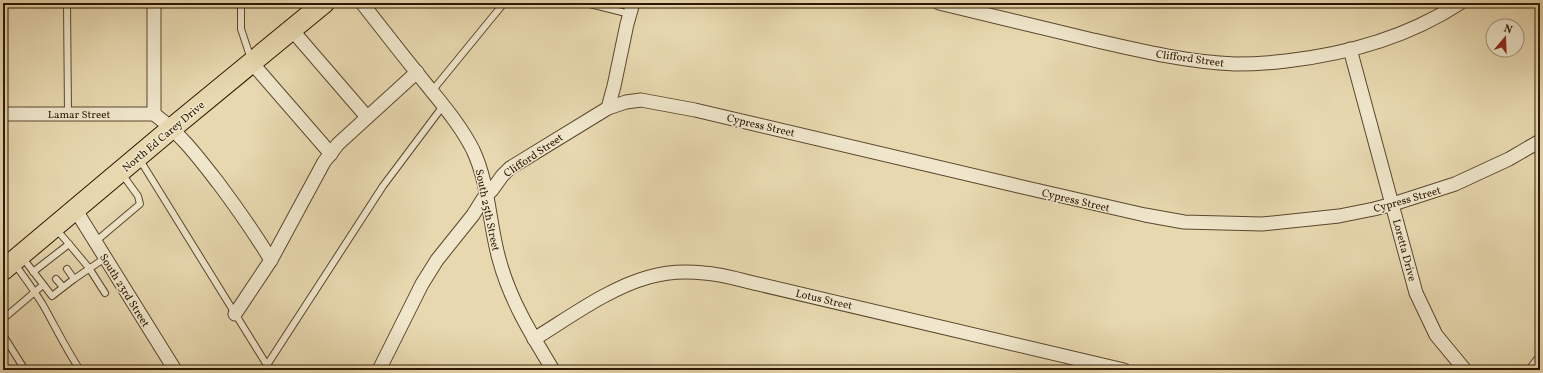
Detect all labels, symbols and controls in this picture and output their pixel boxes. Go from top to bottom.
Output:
north arrow [1485,18,1525,58]
text: N [1502,22,1514,38]
street label: Clifford Street [1155,47,1225,72]
street label: North Ed Carey Drive [120,98,208,176]
street label: Lamar Street [48,108,110,123]
street label: Cypress Street [725,111,796,142]
street label: Clifford Street [501,131,567,182]
street label: South 25th Street [471,168,503,253]
street label: Cypress Street [1372,184,1443,217]
street label: Cypress Street [1040,186,1111,217]
street label: Loretta Drive [1388,218,1419,283]
street label: South 23rd Street [95,251,152,330]
street label: Lotus Street [794,287,854,314]

